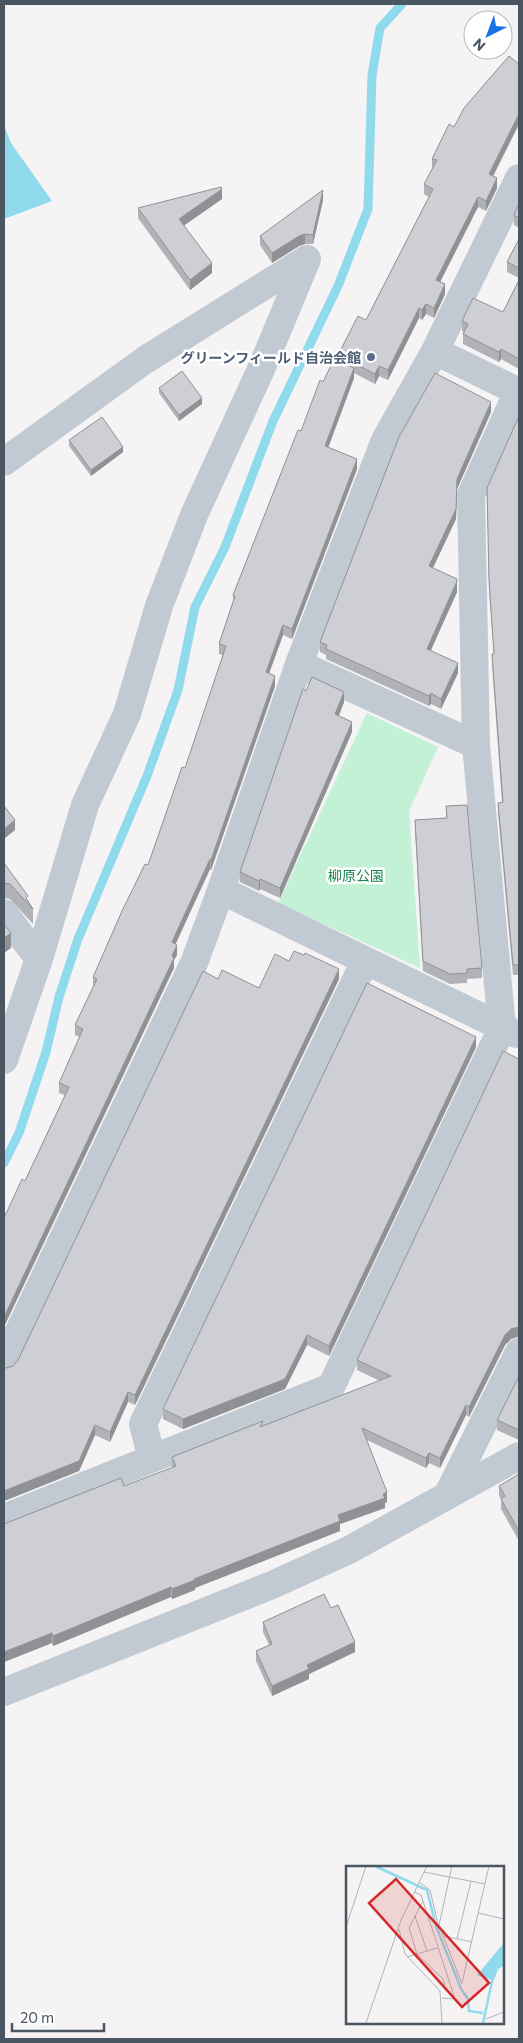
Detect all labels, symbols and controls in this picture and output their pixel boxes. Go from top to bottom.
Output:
north arrow [463,10,513,60]
text: N [469,35,489,55]
place label: グリーンフィールド自治会館 [180,349,361,366]
marker: グリーンフィールド自治会館 [365,351,377,363]
park label: 柳原公園 [328,867,384,884]
inset map [346,1866,503,2023]
scale bar [12,2000,105,2032]
text: 20 m [20,2008,54,2026]

